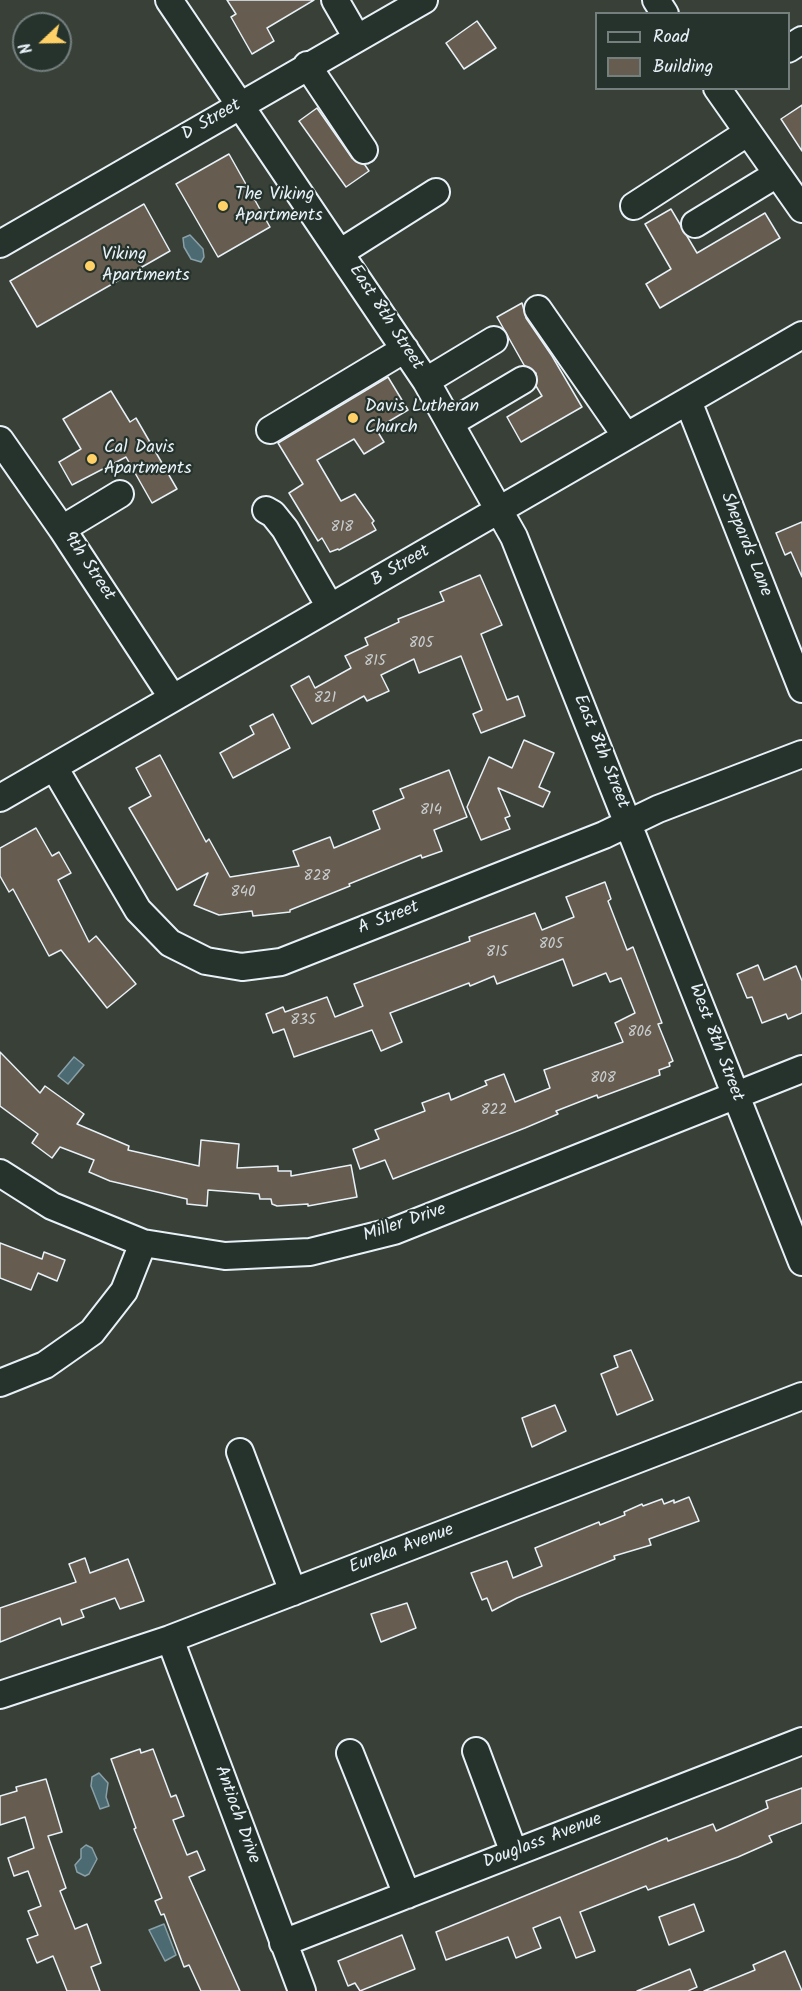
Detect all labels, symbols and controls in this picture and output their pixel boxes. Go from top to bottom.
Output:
north arrow [12,12,72,72]
legend [595,12,790,90]
text: Road [653,23,689,52]
text: N [13,39,40,58]
text: Building [653,53,713,82]
street label: D Street [179,96,245,146]
place label: The Viking Apartments [235,185,323,228]
marker: The Viking Apartments [216,199,230,213]
place label: Viking Apartments [102,245,190,288]
marker: Viking Apartments [83,259,97,273]
street label: East 8th Street [343,261,427,375]
place label: Davis Lutheran Church [365,397,479,440]
marker: Davis Lutheran Church [346,411,360,425]
place label: Cal Davis Apartments [104,438,192,480]
marker: Cal Davis Apartments [85,452,99,466]
street label: Shepards Lane [714,490,776,600]
house number: 818 [331,519,353,537]
street label: 9th Street [57,529,119,605]
street label: B Street [368,542,434,592]
house number: 805 [409,635,433,653]
house number: 815 [364,653,386,671]
house number: 821 [314,690,336,708]
street label: East 8th Street [567,692,633,812]
house number: 814 [420,802,442,820]
house number: 828 [304,868,330,886]
house number: 840 [231,884,255,902]
street label: A Street [355,897,423,941]
house number: 805 [539,936,563,954]
house number: 815 [486,944,508,962]
street label: West 8th Street [683,981,747,1105]
house number: 835 [290,1012,316,1030]
house number: 806 [628,1024,652,1042]
house number: 808 [590,1070,616,1088]
house number: 822 [481,1102,507,1120]
street label: Miller Drive [361,1200,449,1248]
street label: Eureka Avenue [347,1520,457,1580]
street label: Antioch Drive [208,1763,264,1867]
street label: Douglass Avenue [481,1809,605,1875]

